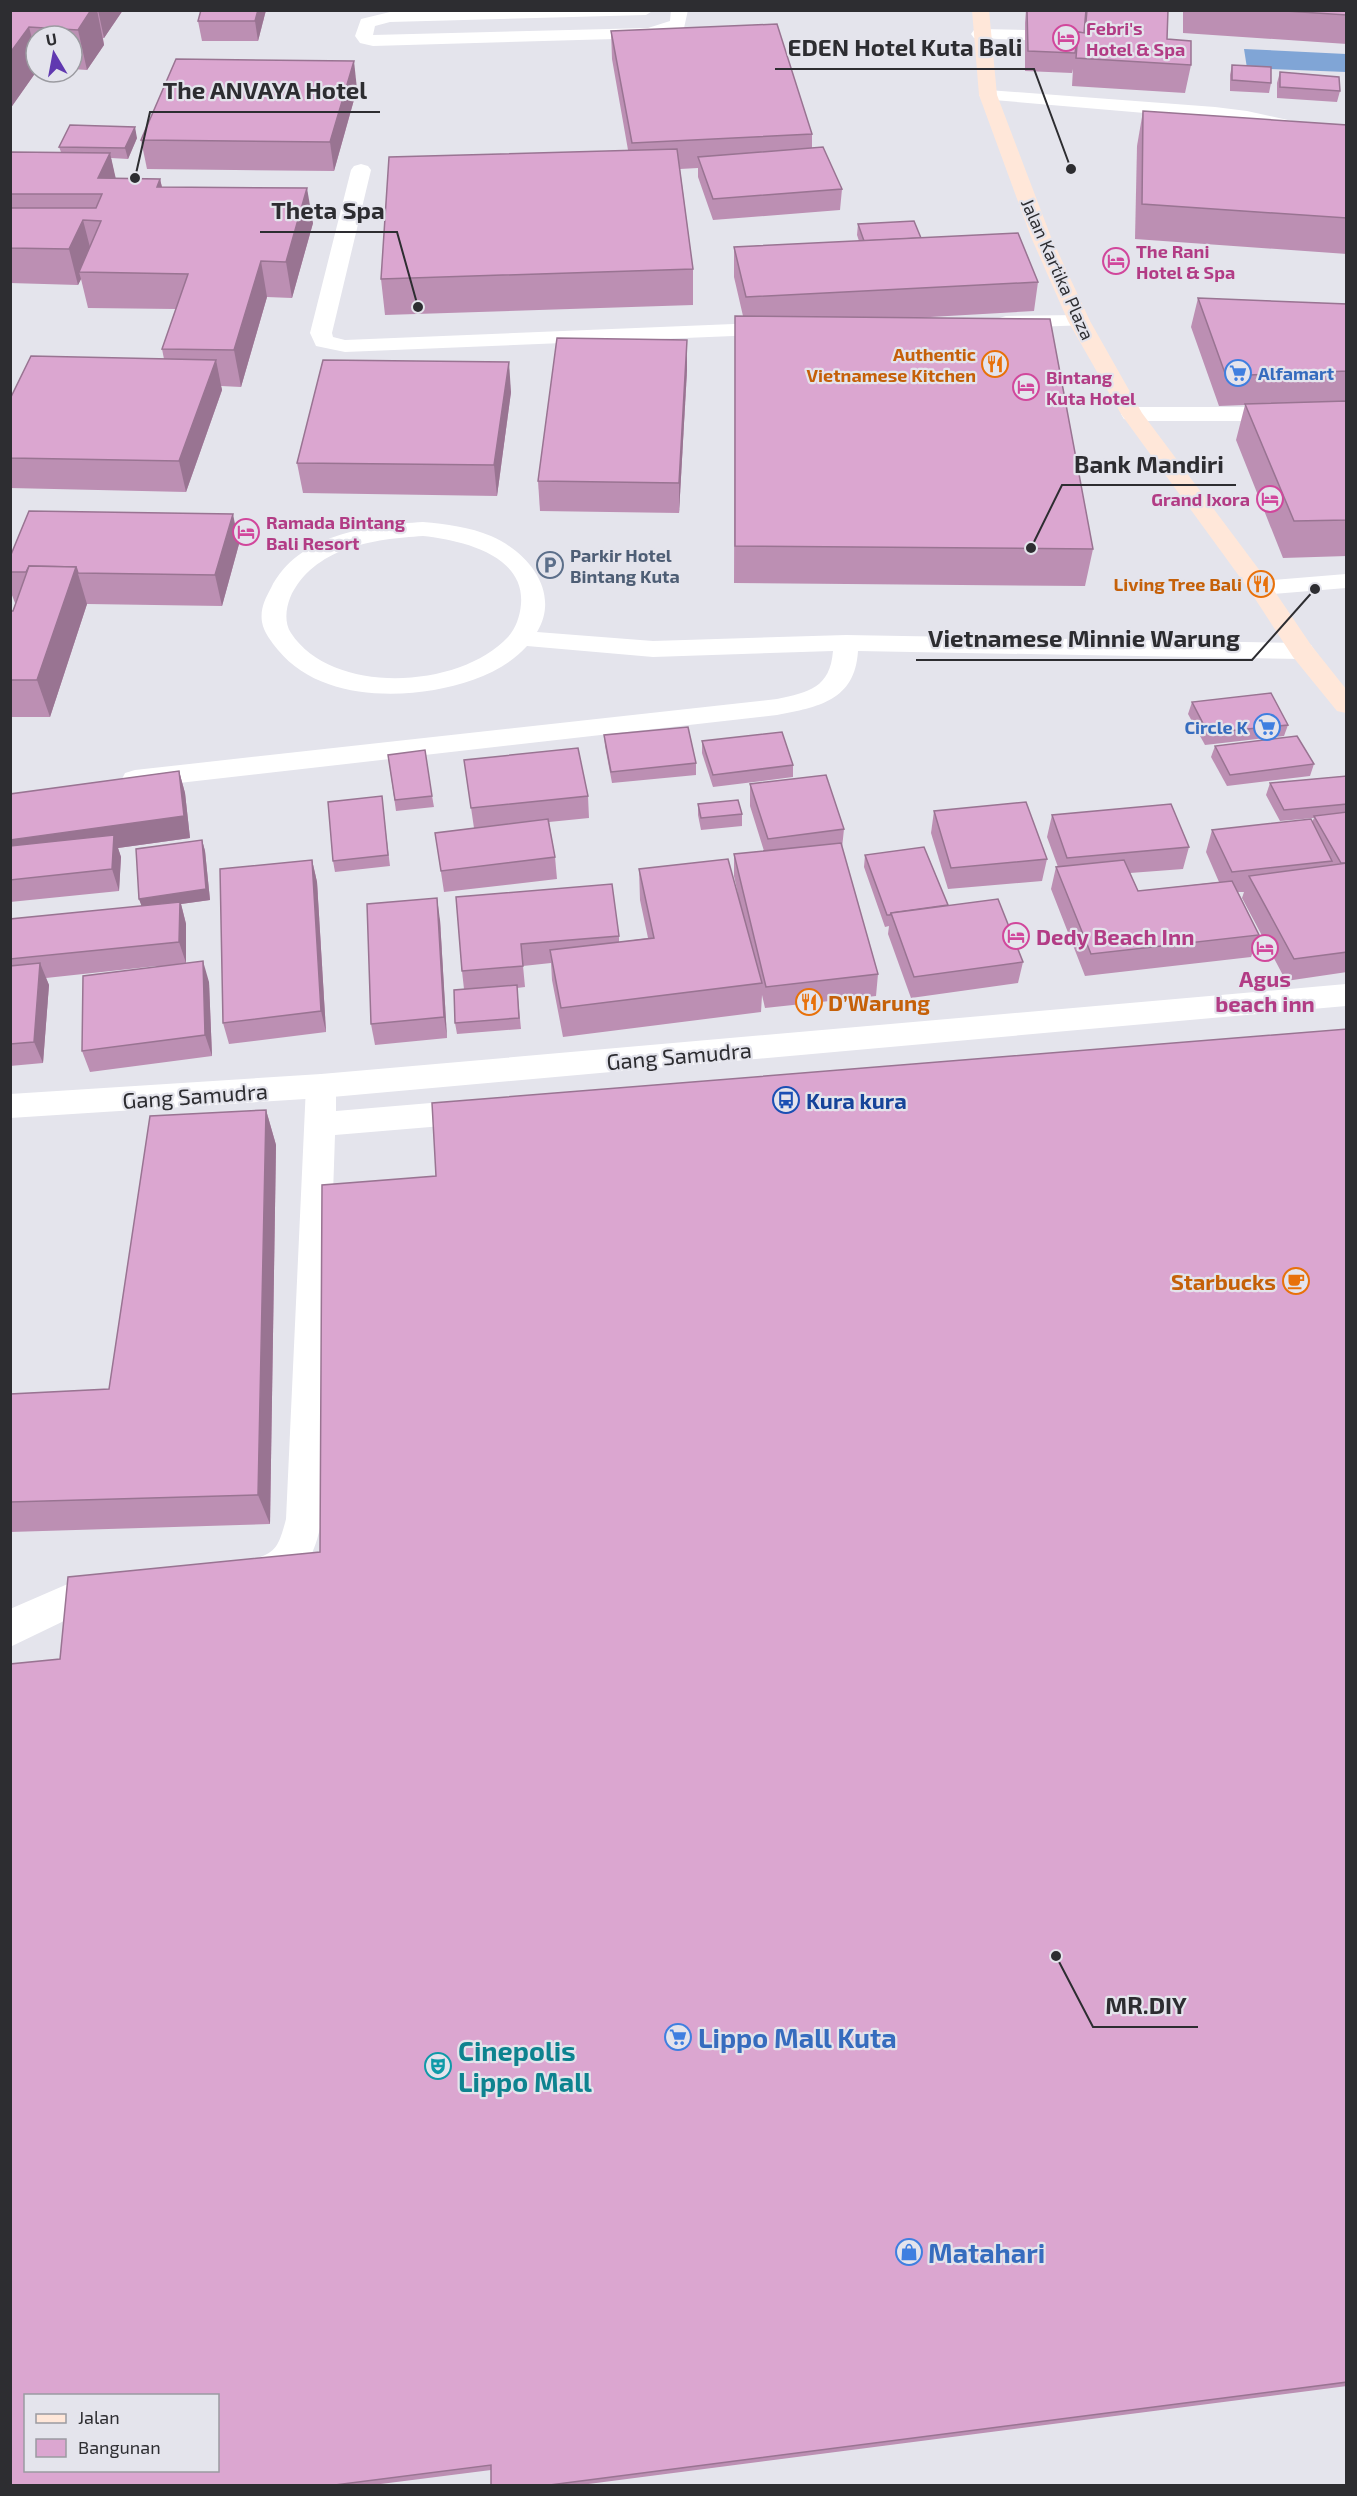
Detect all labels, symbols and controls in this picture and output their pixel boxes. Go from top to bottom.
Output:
place label: Febri's Hotel & Spa [1086,17,1185,60]
hotel icon: Febri's Hotel & Spa [1051,23,1081,53]
north arrow [24,24,84,84]
callout: EDEN Hotel Kuta Bali [775,27,1034,69]
text: U [44,28,58,49]
text: EDEN Hotel Kuta Bali [788,32,1022,61]
callout: The ANVAYA Hotel [150,70,380,112]
text: The ANVAYA Hotel [163,75,367,104]
callout: Theta Spa [260,190,397,232]
text: Theta Spa [271,195,385,224]
street label: Jalan Kartika Plaza [1017,195,1099,343]
place label: The Rani Hotel & Spa [1136,240,1235,283]
hotel icon: The Rani Hotel & Spa [1101,246,1131,276]
place label: Authentic Vietnamese Kitchen [807,343,976,386]
restaurant icon: Authentic Vietnamese Kitchen [980,349,1010,379]
supermarket icon: Alfamart [1223,358,1253,388]
place label: Alfamart [1258,362,1335,384]
place label: Bintang Kuta Hotel [1046,366,1136,409]
hotel icon: Bintang Kuta Hotel [1011,372,1041,402]
callout: Bank Mandiri [1062,443,1236,485]
text: Bank Mandiri [1074,449,1224,478]
hotel icon: Grand Ixora [1255,484,1285,514]
place label: Grand Ixora [1151,488,1250,510]
place label: Ramada Bintang Bali Resort [266,511,406,554]
hotel icon: Ramada Bintang Bali Resort [231,517,261,547]
place label: Parkir Hotel Bintang Kuta [570,544,680,587]
parking icon: Parkir Hotel Bintang Kuta [535,550,565,580]
restaurant icon: Living Tree Bali [1246,569,1276,599]
place label: Living Tree Bali [1114,573,1242,595]
callout: Vietnamese Minnie Warung [916,618,1252,660]
text: Vietnamese Minnie Warung [928,623,1240,652]
supermarket icon: Circle K [1252,712,1282,742]
place label: Circle K [1184,716,1249,738]
hotel icon: Dedy Beach Inn [1001,921,1031,951]
place label: Dedy Beach Inn [1036,923,1194,950]
hotel icon: Agus beach inn [1250,933,1280,963]
place label: Agus beach inn [1215,965,1315,1016]
restaurant icon: D’Warung [794,987,824,1017]
place label: D’Warung [828,989,930,1015]
street label: Gang Samudra [605,1036,753,1074]
street label: Gang Samudra [121,1077,269,1113]
bus stop icon: Kura kura [771,1085,801,1115]
place label: Kura kura [806,1087,907,1113]
cafe icon: Starbucks [1281,1266,1311,1296]
place label: Starbucks [1171,1268,1276,1294]
callout: MR.DIY [1093,1985,1198,2027]
text: MR.DIY [1105,1990,1187,2019]
place label: Lippo Mall Kuta [698,2021,897,2053]
supermarket icon: Lippo Mall Kuta [663,2022,693,2052]
place label: Cinepolis Lippo Mall [458,2034,592,2097]
theatre icon: Cinepolis Lippo Mall [423,2051,453,2081]
place label: Matahari [928,2236,1045,2268]
shop icon: Matahari [894,2237,924,2267]
legend [24,2394,219,2472]
text: Jalan [78,2406,120,2428]
text: Bangunan [78,2436,161,2458]

